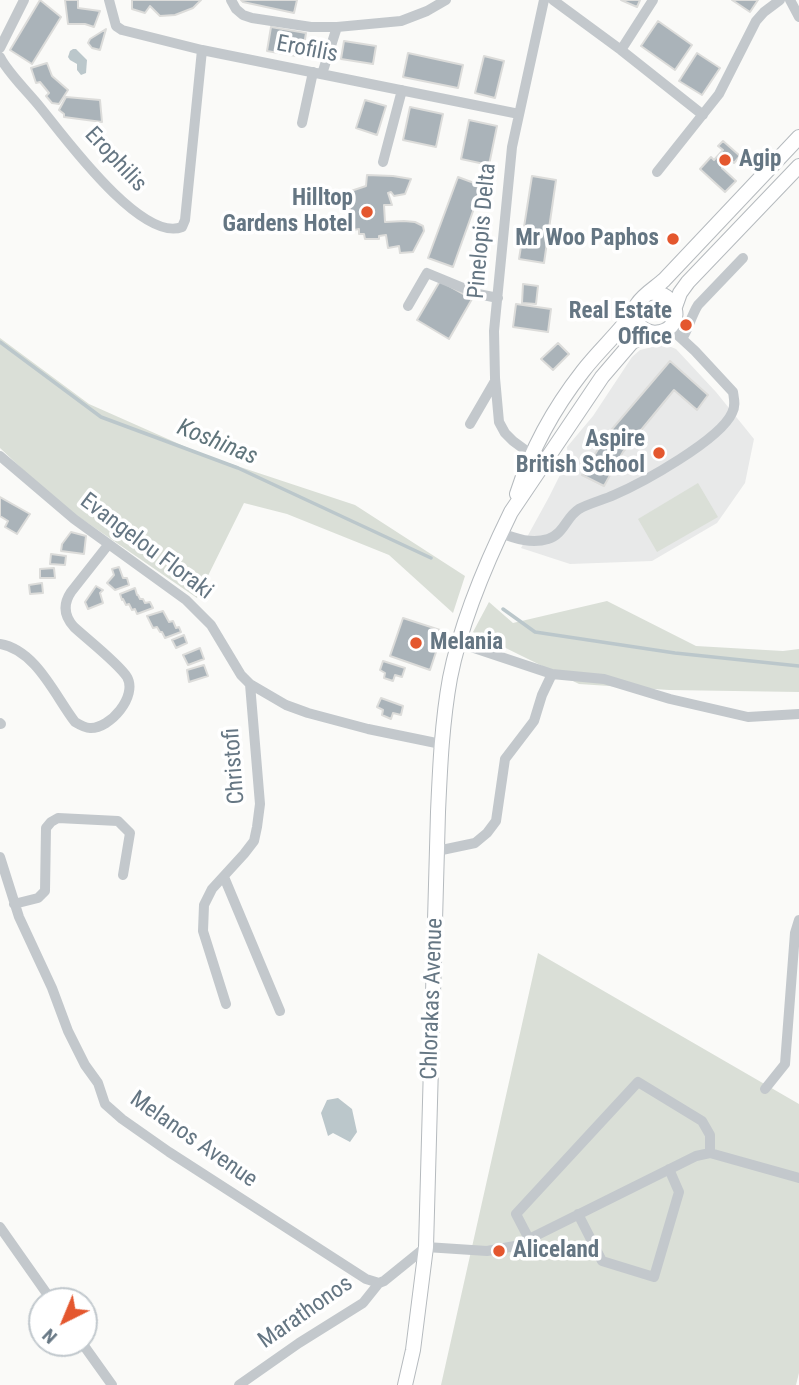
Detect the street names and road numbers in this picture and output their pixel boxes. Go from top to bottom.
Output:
street label: Erofilis [274,31,340,69]
street label: Erophilis [78,122,152,198]
street label: Pinelopis Delta [463,162,503,300]
street label: Evangelou Floraki [74,488,218,606]
street label: Christofi [219,727,251,805]
street label: Chlorakas Avenue [416,918,450,1080]
street label: Melanos Avenue [124,1086,262,1194]
street label: Marathonos [254,1271,358,1355]

